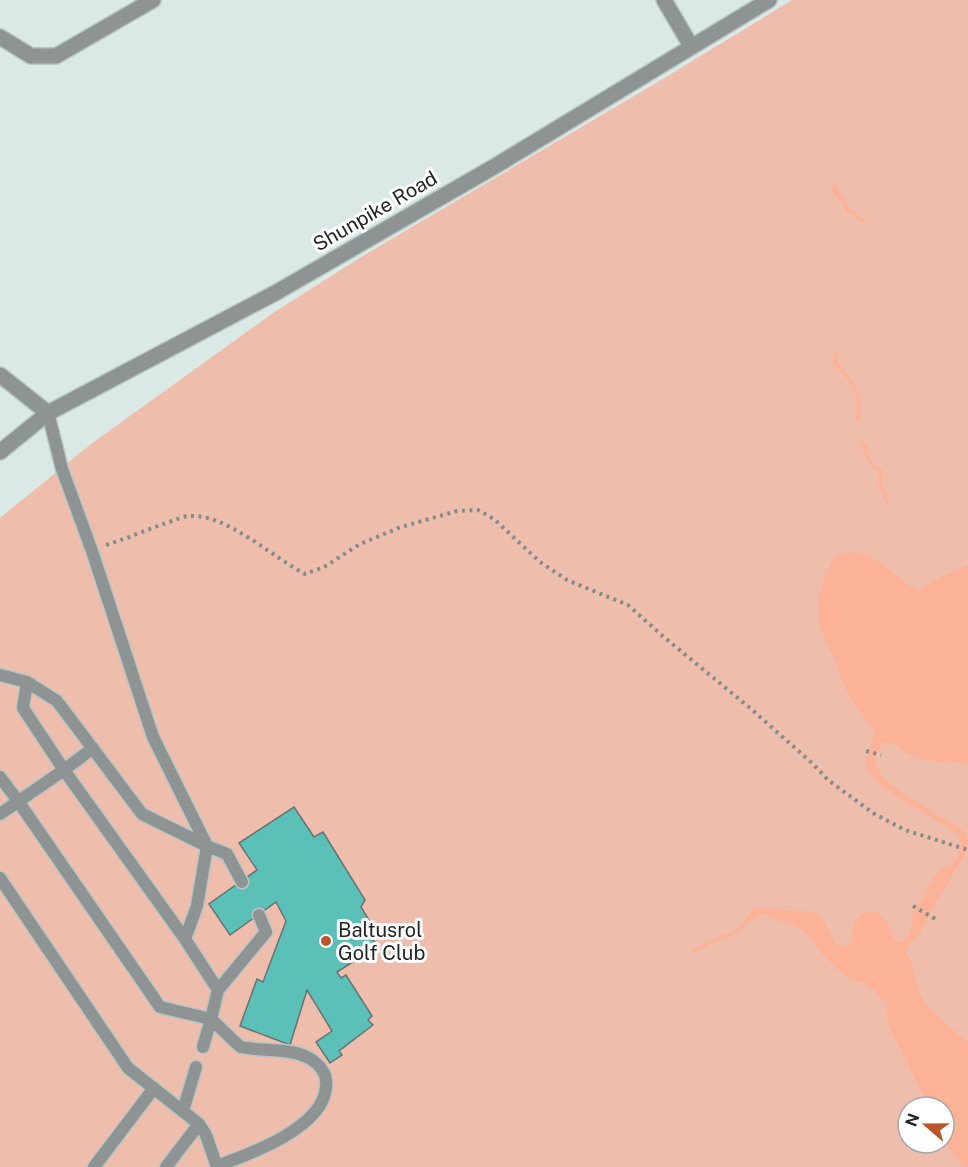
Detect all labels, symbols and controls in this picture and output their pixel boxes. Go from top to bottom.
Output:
street label: Shunpike Road [309,166,441,256]
place label: Baltusrol Golf Club [338,918,426,965]
marker: Baltusrol Golf Club [319,934,333,948]
north arrow [896,1095,956,1155]
text: N [901,1111,923,1129]

